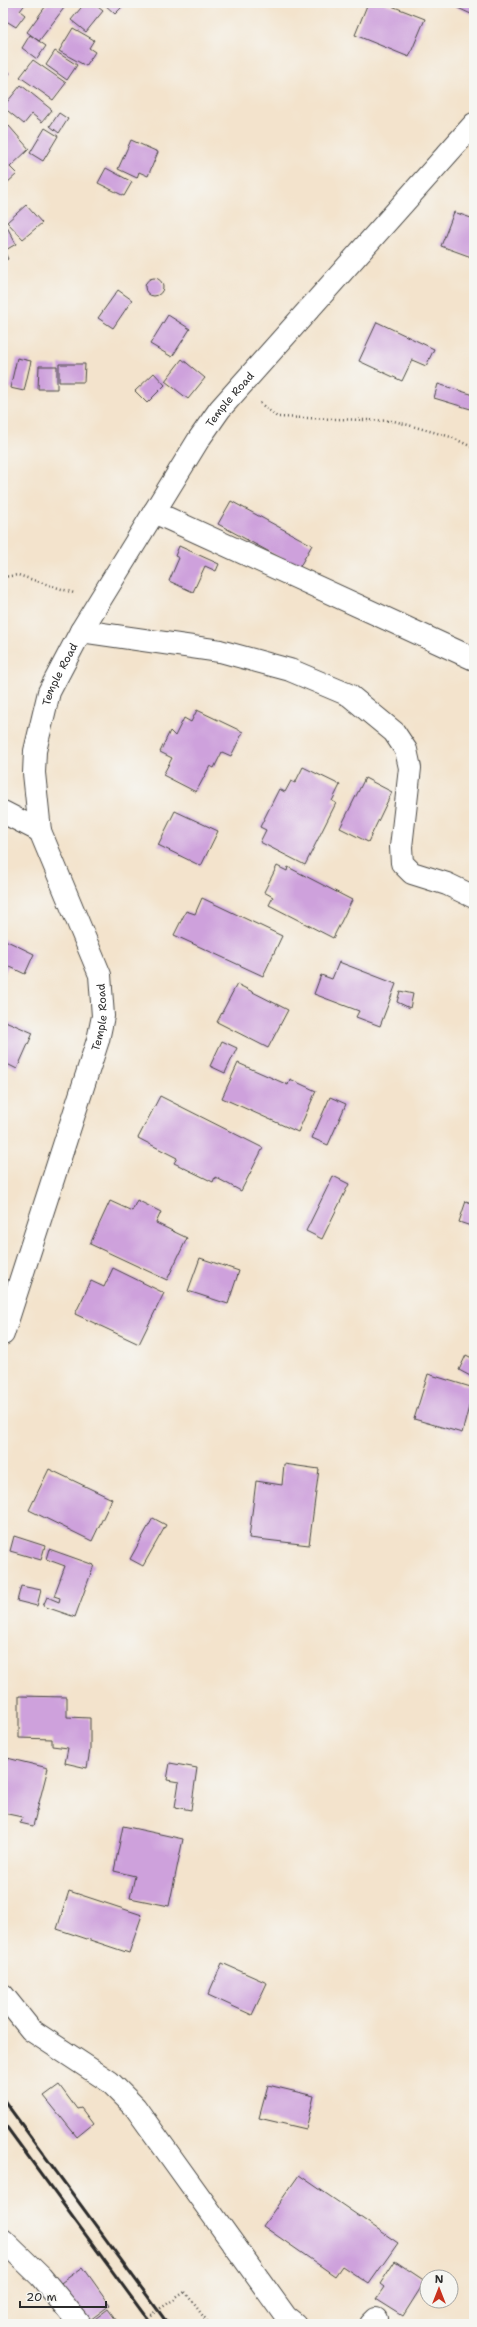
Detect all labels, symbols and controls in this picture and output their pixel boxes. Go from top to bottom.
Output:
street label: Temple Road [202,368,257,430]
street label: Temple Road [39,640,81,707]
street label: Temple Road [87,983,111,1053]
north arrow [419,2269,459,2309]
text: N [435,2272,444,2287]
scale bar [20,2283,106,2309]
text: 20 m [26,2289,57,2305]

